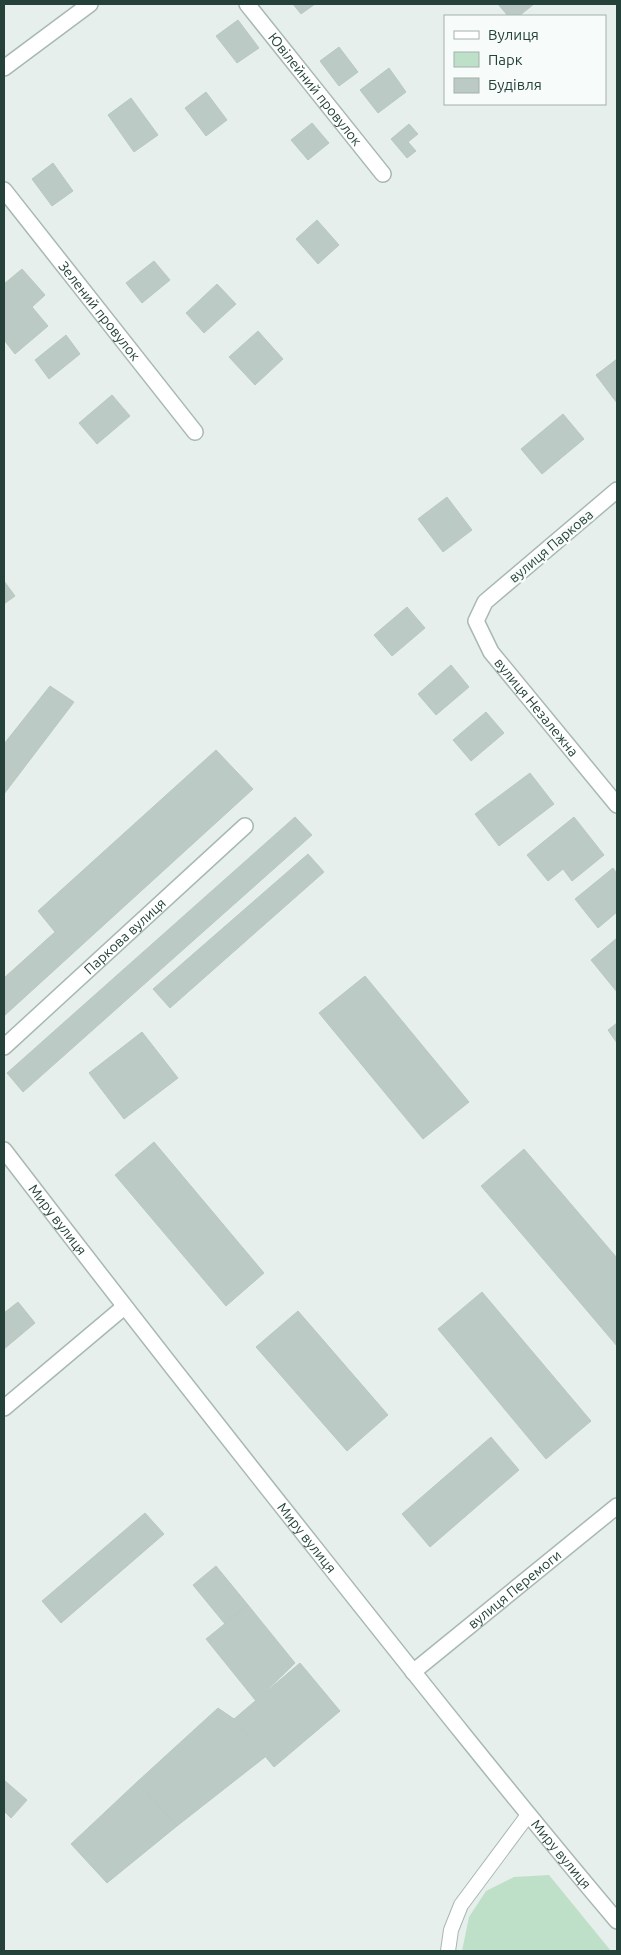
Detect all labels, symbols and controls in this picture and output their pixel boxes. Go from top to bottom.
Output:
legend [444,15,606,105]
text: Вулиця [488,26,539,43]
street label: Ювілейний провулок [265,29,365,149]
text: Парк [488,51,523,68]
text: Будівля [488,76,542,93]
street label: Зелений провулок [55,258,143,364]
street label: вулиця Паркова [506,506,596,586]
street label: вулиця Незалежна [491,655,582,760]
street label: Паркова вулиця [81,895,169,977]
street label: Миру вулиця [25,1181,90,1258]
street label: Миру вулиця [274,1499,340,1576]
street label: вулиця Перемоги [465,1547,564,1632]
street label: Миру вулиця [528,1816,595,1892]

